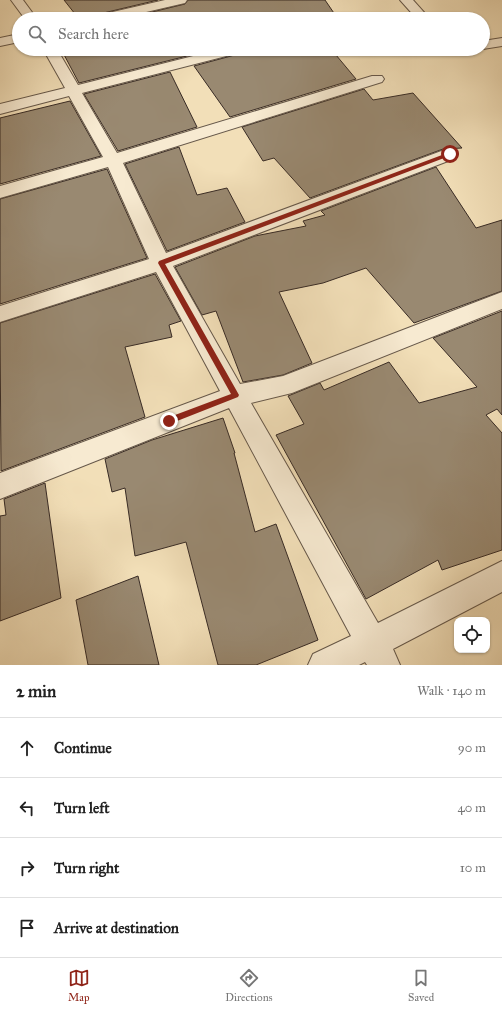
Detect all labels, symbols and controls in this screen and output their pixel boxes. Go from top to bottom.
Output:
search box [12,12,490,56]
icon: search [26,23,48,45]
text: Search here [58,25,129,43]
route start [441,145,459,163]
route end [160,412,178,430]
map controls [454,617,490,653]
button: locate [454,617,490,653]
text: 2 min [16,681,56,702]
text: Walk · 140 m [417,683,486,699]
icon: ahead [16,737,38,759]
text: Continue [54,739,112,757]
text: 90 m [458,740,486,756]
icon: left [16,797,38,819]
text: Turn left [54,799,110,817]
text: 40 m [457,800,486,816]
icon: right [16,857,38,879]
text: Turn right [54,859,119,877]
text: 10 m [460,860,486,876]
icon: arrive [16,917,38,939]
text: Arrive at destination [54,919,179,937]
tab: Map [68,967,90,1004]
tab: Directions [225,967,273,1004]
tab: Saved [408,967,434,1004]

